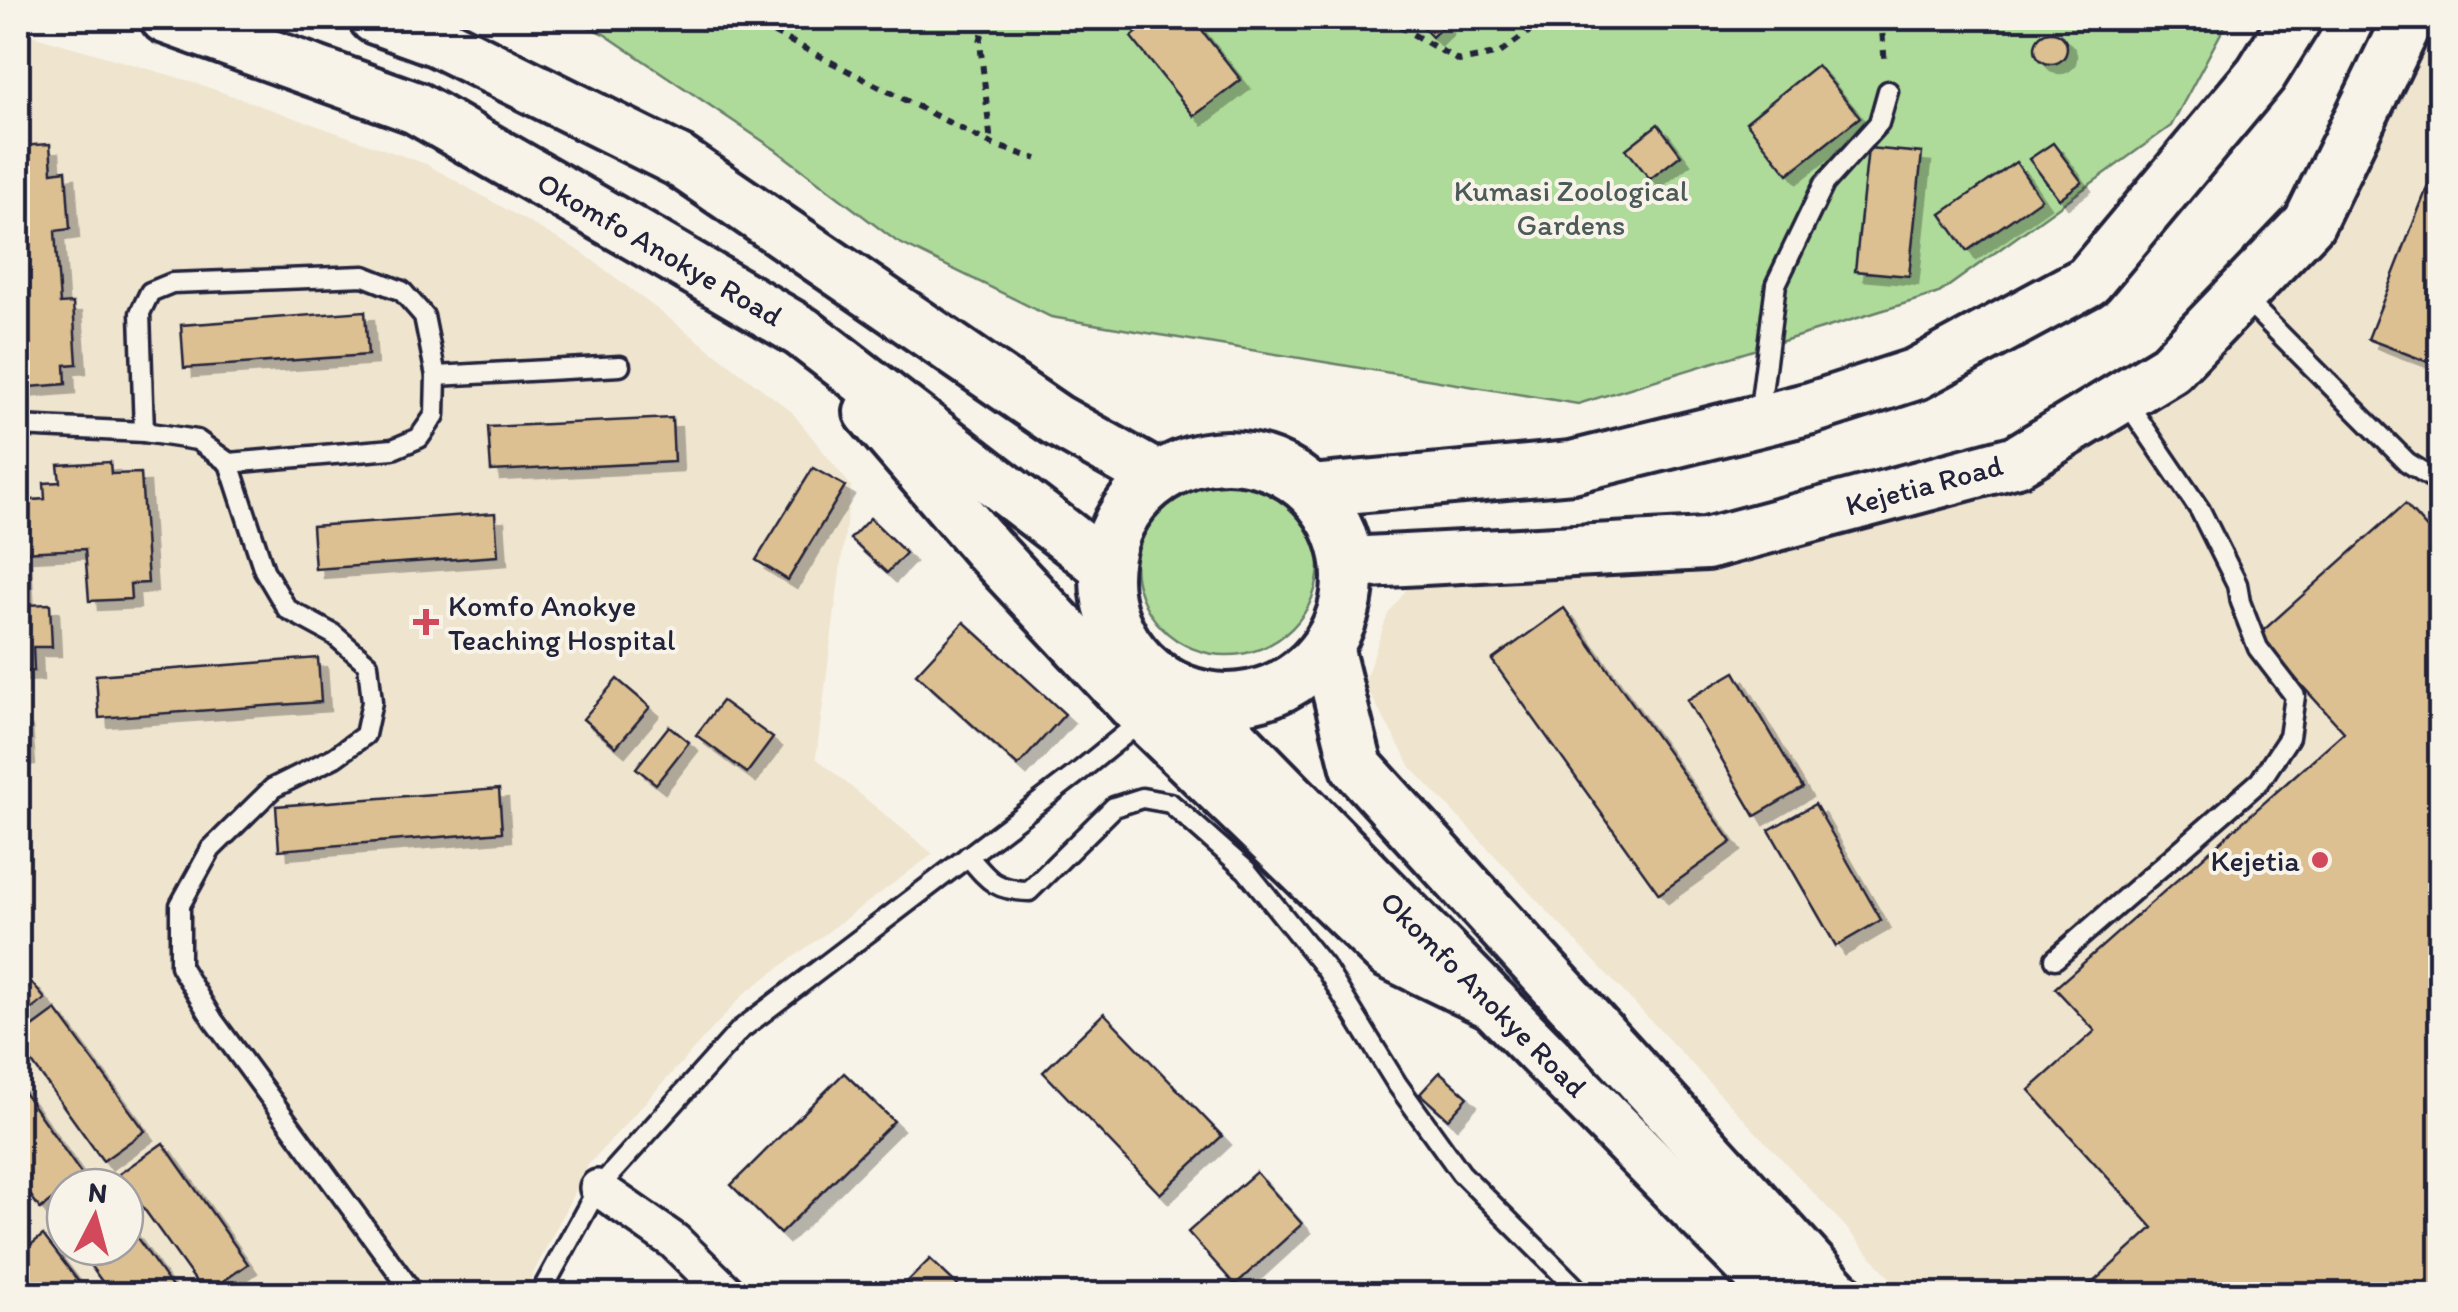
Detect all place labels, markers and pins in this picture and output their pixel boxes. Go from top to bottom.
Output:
place label: Komfo Anokye Teaching Hospital [448,587,676,658]
marker: Komfo Anokye Teaching Hospital [413,609,439,635]
place label: Kejetia [2211,842,2300,879]
marker: Kejetia [2309,849,2331,871]

